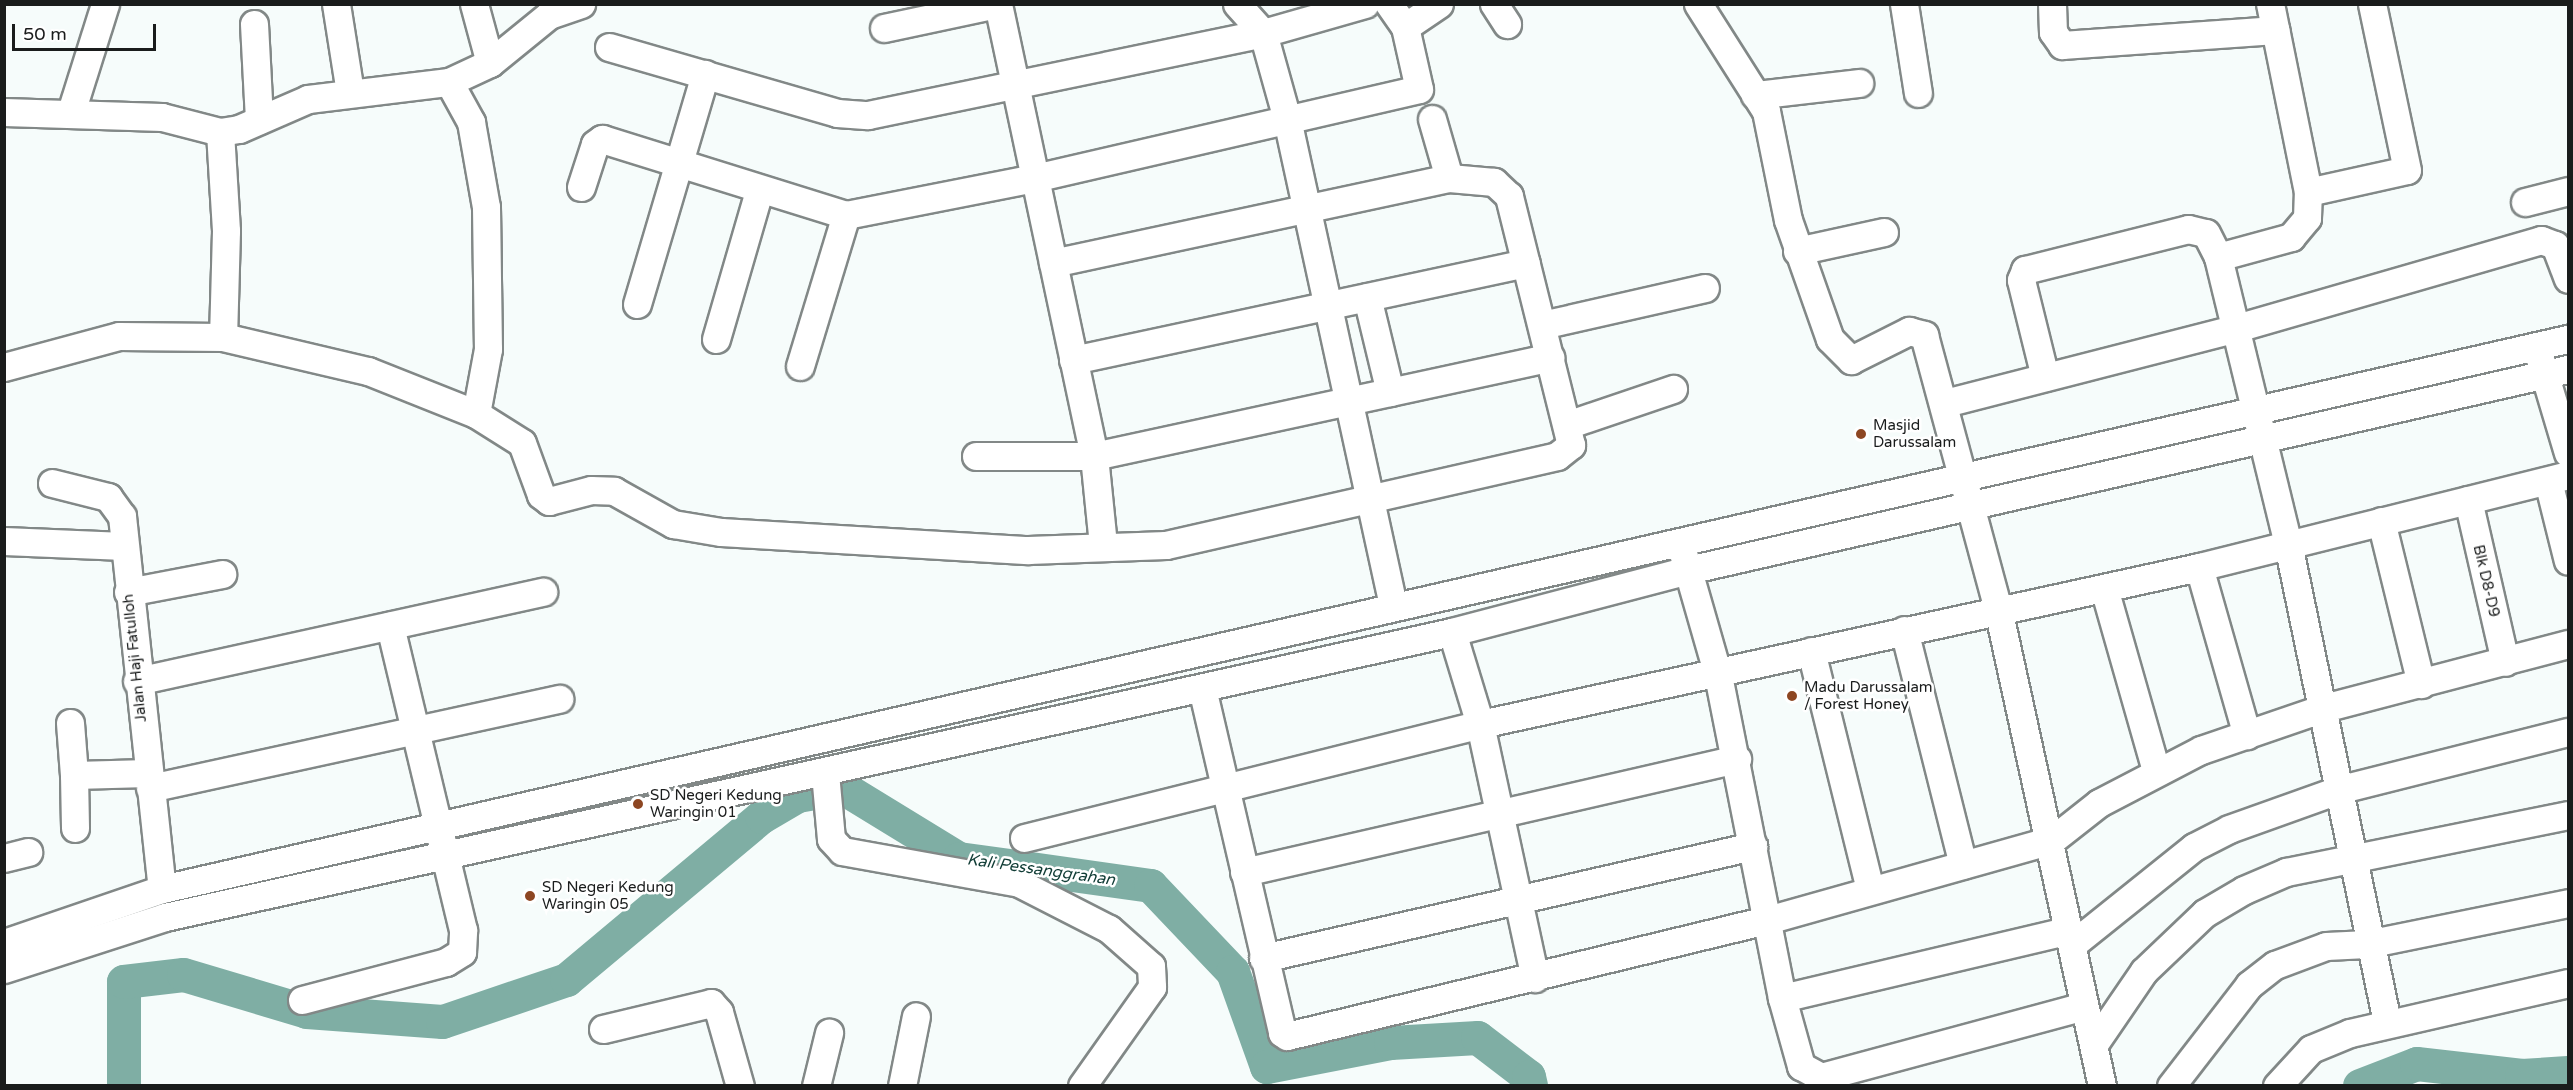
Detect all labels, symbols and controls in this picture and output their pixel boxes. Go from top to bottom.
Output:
scale bar [15,12,159,50]
text: 50 m [23,23,67,45]
place label: Masjid Darussalam [1873,416,1956,451]
marker: Masjid Darussalam [1854,427,1868,441]
street label: Blk D8-D9 [2469,543,2503,619]
street label: Jalan Haji Fatulloh [119,593,151,723]
place label: Madu Darussalam / Forest Honey [1804,678,1933,713]
marker: Madu Darussalam / Forest Honey [1785,689,1799,703]
place label: SD Negeri Kedung Waringin 01 [650,786,782,821]
marker: SD Negeri Kedung Waringin 01 [631,797,645,811]
water label: Kali Pessanggrahan [966,850,1116,890]
place label: SD Negeri Kedung Waringin 05 [542,878,674,913]
marker: SD Negeri Kedung Waringin 05 [523,889,537,903]

